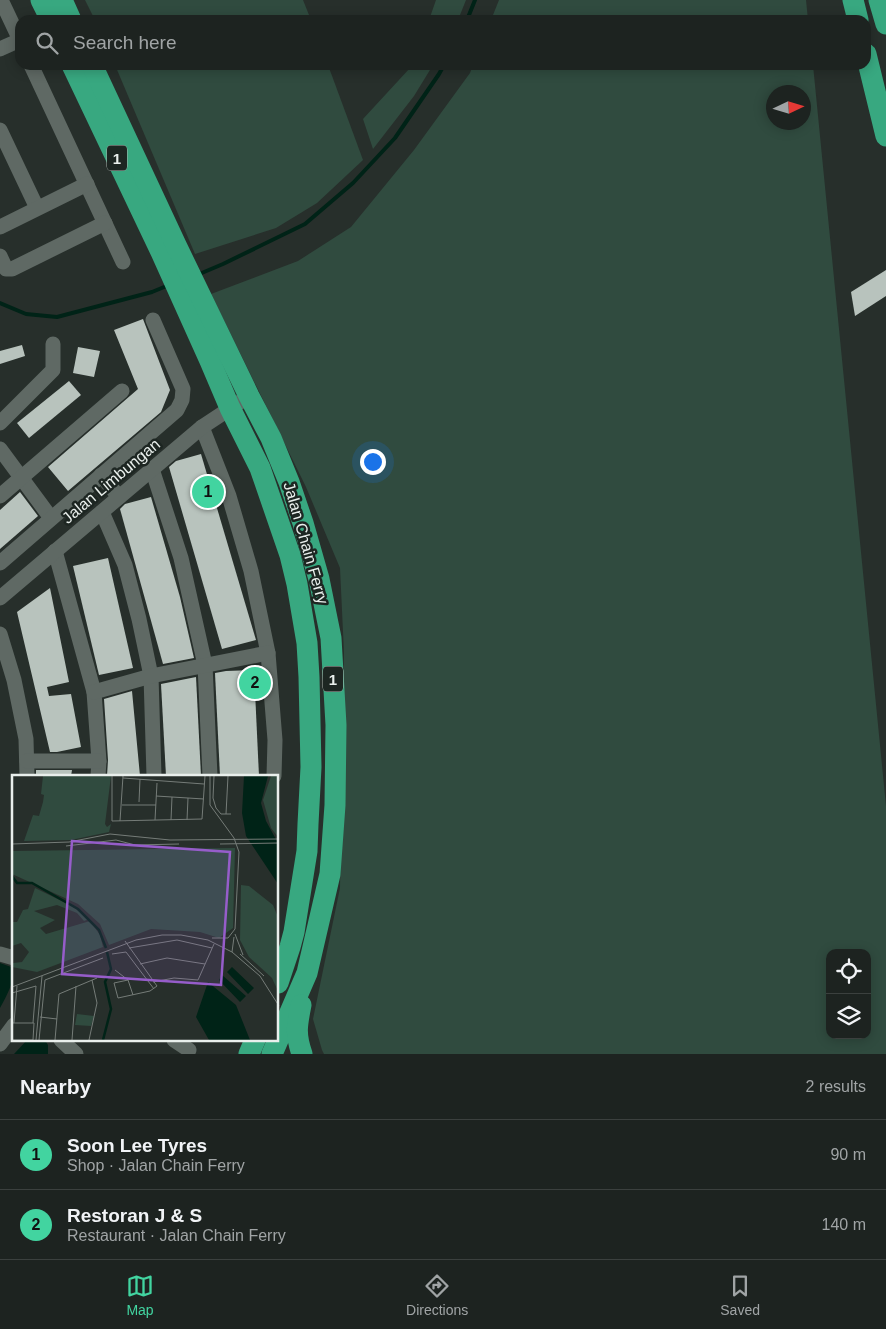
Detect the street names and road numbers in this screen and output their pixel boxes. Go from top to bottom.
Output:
road number: 1 [107,146,127,170]
street label: Jalan Limbungan [59,435,163,527]
street label: Jalan Chain Ferry [280,480,332,606]
road number: 1 [323,666,343,692]

